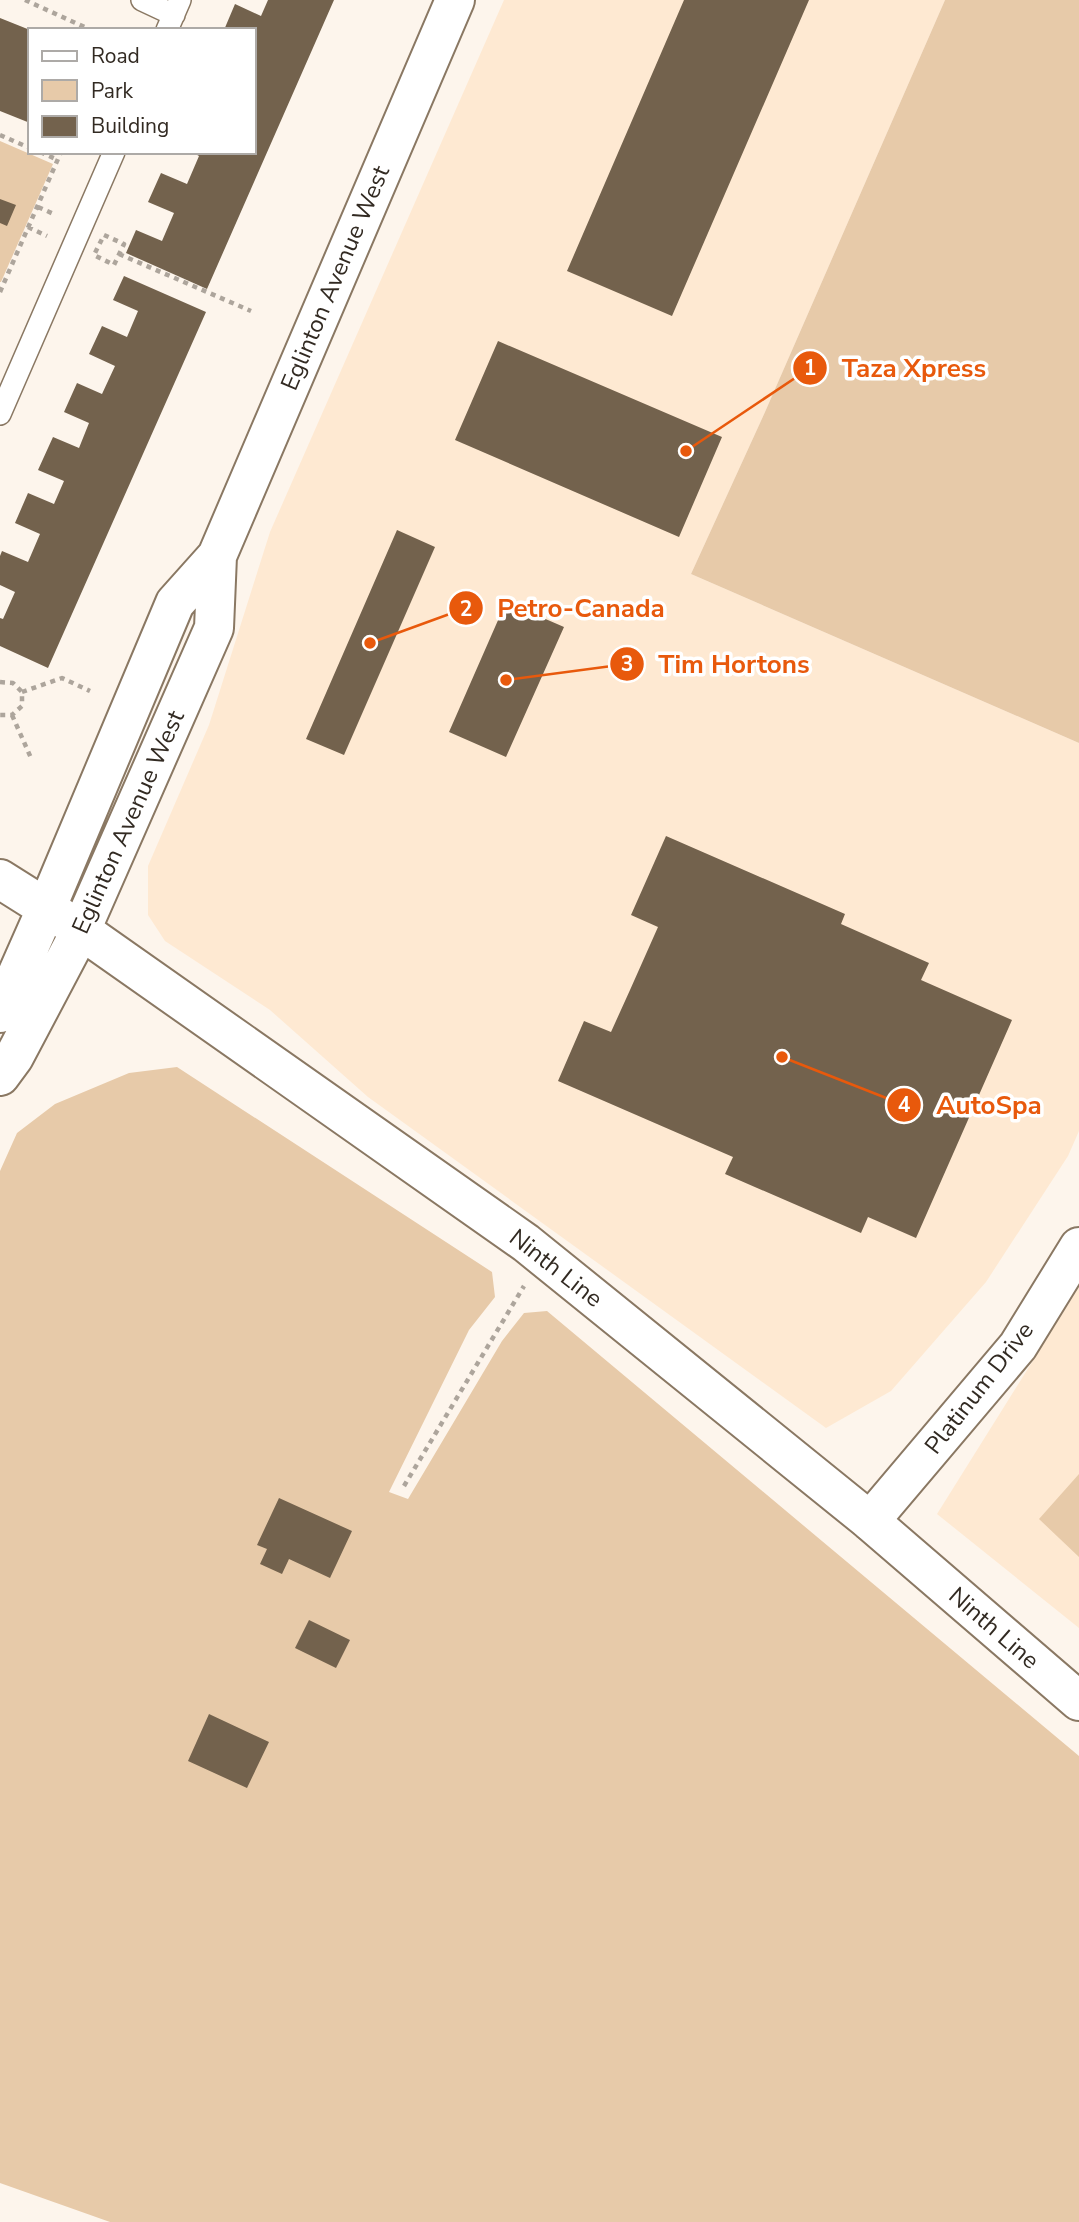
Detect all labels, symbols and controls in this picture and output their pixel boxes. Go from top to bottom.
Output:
legend [28,28,256,154]
text: Road [91,42,140,70]
text: Park [91,77,133,105]
text: Building [91,112,169,140]
street label: Eglinton Avenue West [273,160,397,395]
callout: Taza Xpress [792,344,1000,391]
text: Taza Xpress [842,351,986,386]
text: 1 [804,354,816,382]
callout: Petro-Canada [448,585,679,632]
text: Petro-Canada [497,591,665,626]
text: 2 [460,595,472,623]
callout: Tim Hortons [610,640,824,687]
text: Tim Hortons [658,647,810,682]
text: 3 [621,650,633,678]
street label: Eglinton Avenue West [64,705,192,939]
callout: AutoSpa [887,1082,1055,1129]
text: AutoSpa [936,1088,1042,1123]
text: 4 [898,1091,911,1119]
street label: Ninth Line [503,1221,609,1315]
street label: Platinum Drive [917,1315,1041,1461]
street label: Ninth Line [942,1580,1046,1676]

